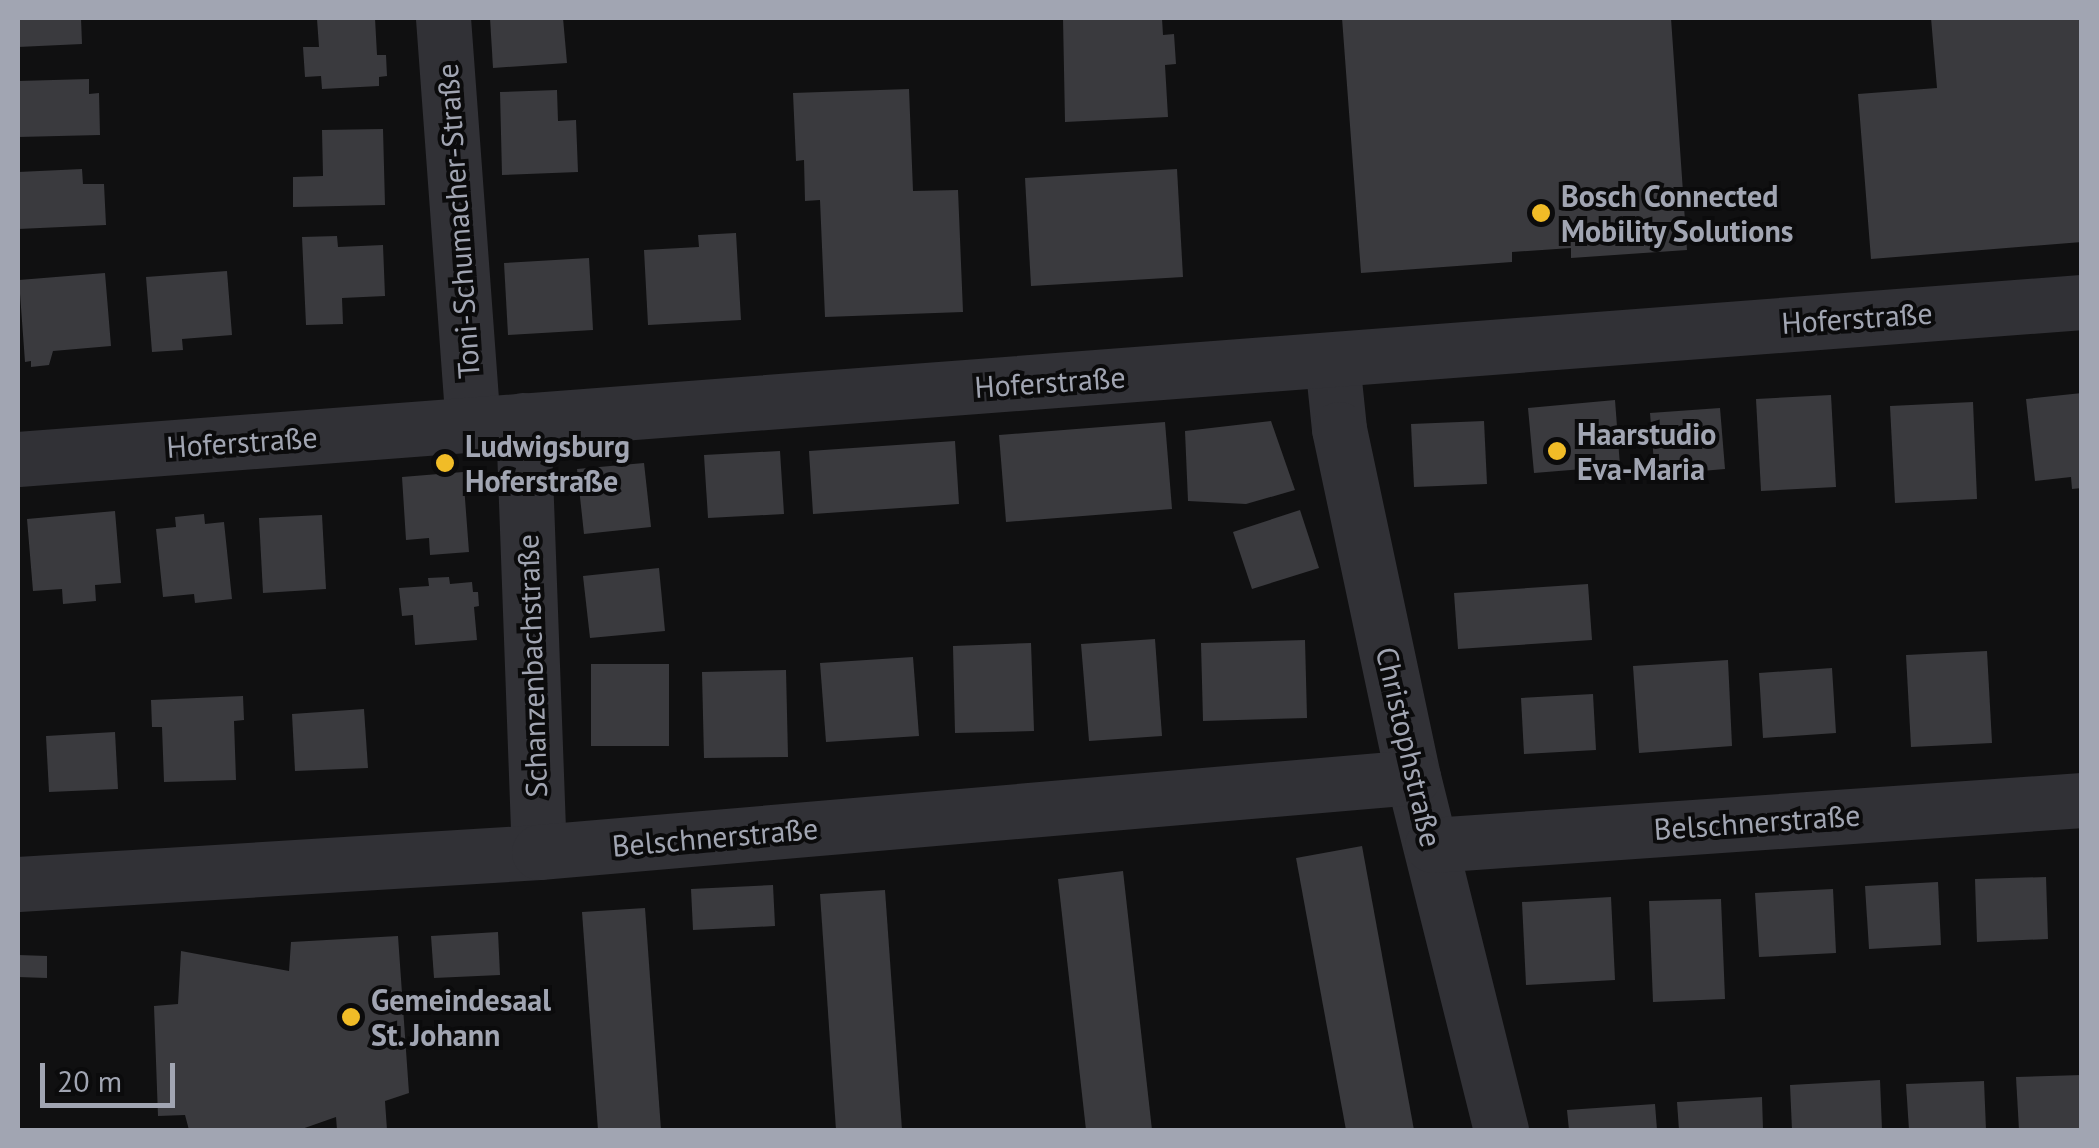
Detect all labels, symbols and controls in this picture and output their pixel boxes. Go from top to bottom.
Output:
street label: Toni-Schumacher-Straße [429,62,487,380]
place label: Bosch Connected Mobility Solutions [1561,178,1794,248]
marker: Bosch Connected Mobility Solutions [1530,202,1552,224]
street label: Hoferstraße [1780,295,1934,341]
street label: Hoferstraße [973,359,1127,405]
place label: Haarstudio Eva-Maria [1577,416,1716,486]
street label: Hoferstraße [165,419,319,465]
place label: Ludwigsburg Hoferstraße [465,428,630,498]
marker: Haarstudio Eva-Maria [1546,440,1568,462]
marker: Ludwigsburg Hoferstraße [434,452,456,474]
street label: Schanzenbachstraße [509,534,555,798]
street label: Christophstraße [1369,644,1449,850]
street label: Belschnerstraße [1653,797,1861,847]
street label: Belschnerstraße [610,810,820,864]
place label: Gemeindesaal St. Johann [371,982,551,1052]
marker: Gemeindesaal St. Johann [340,1006,362,1028]
scale bar [45,1043,180,1105]
text: 20 m [57,1061,122,1100]

